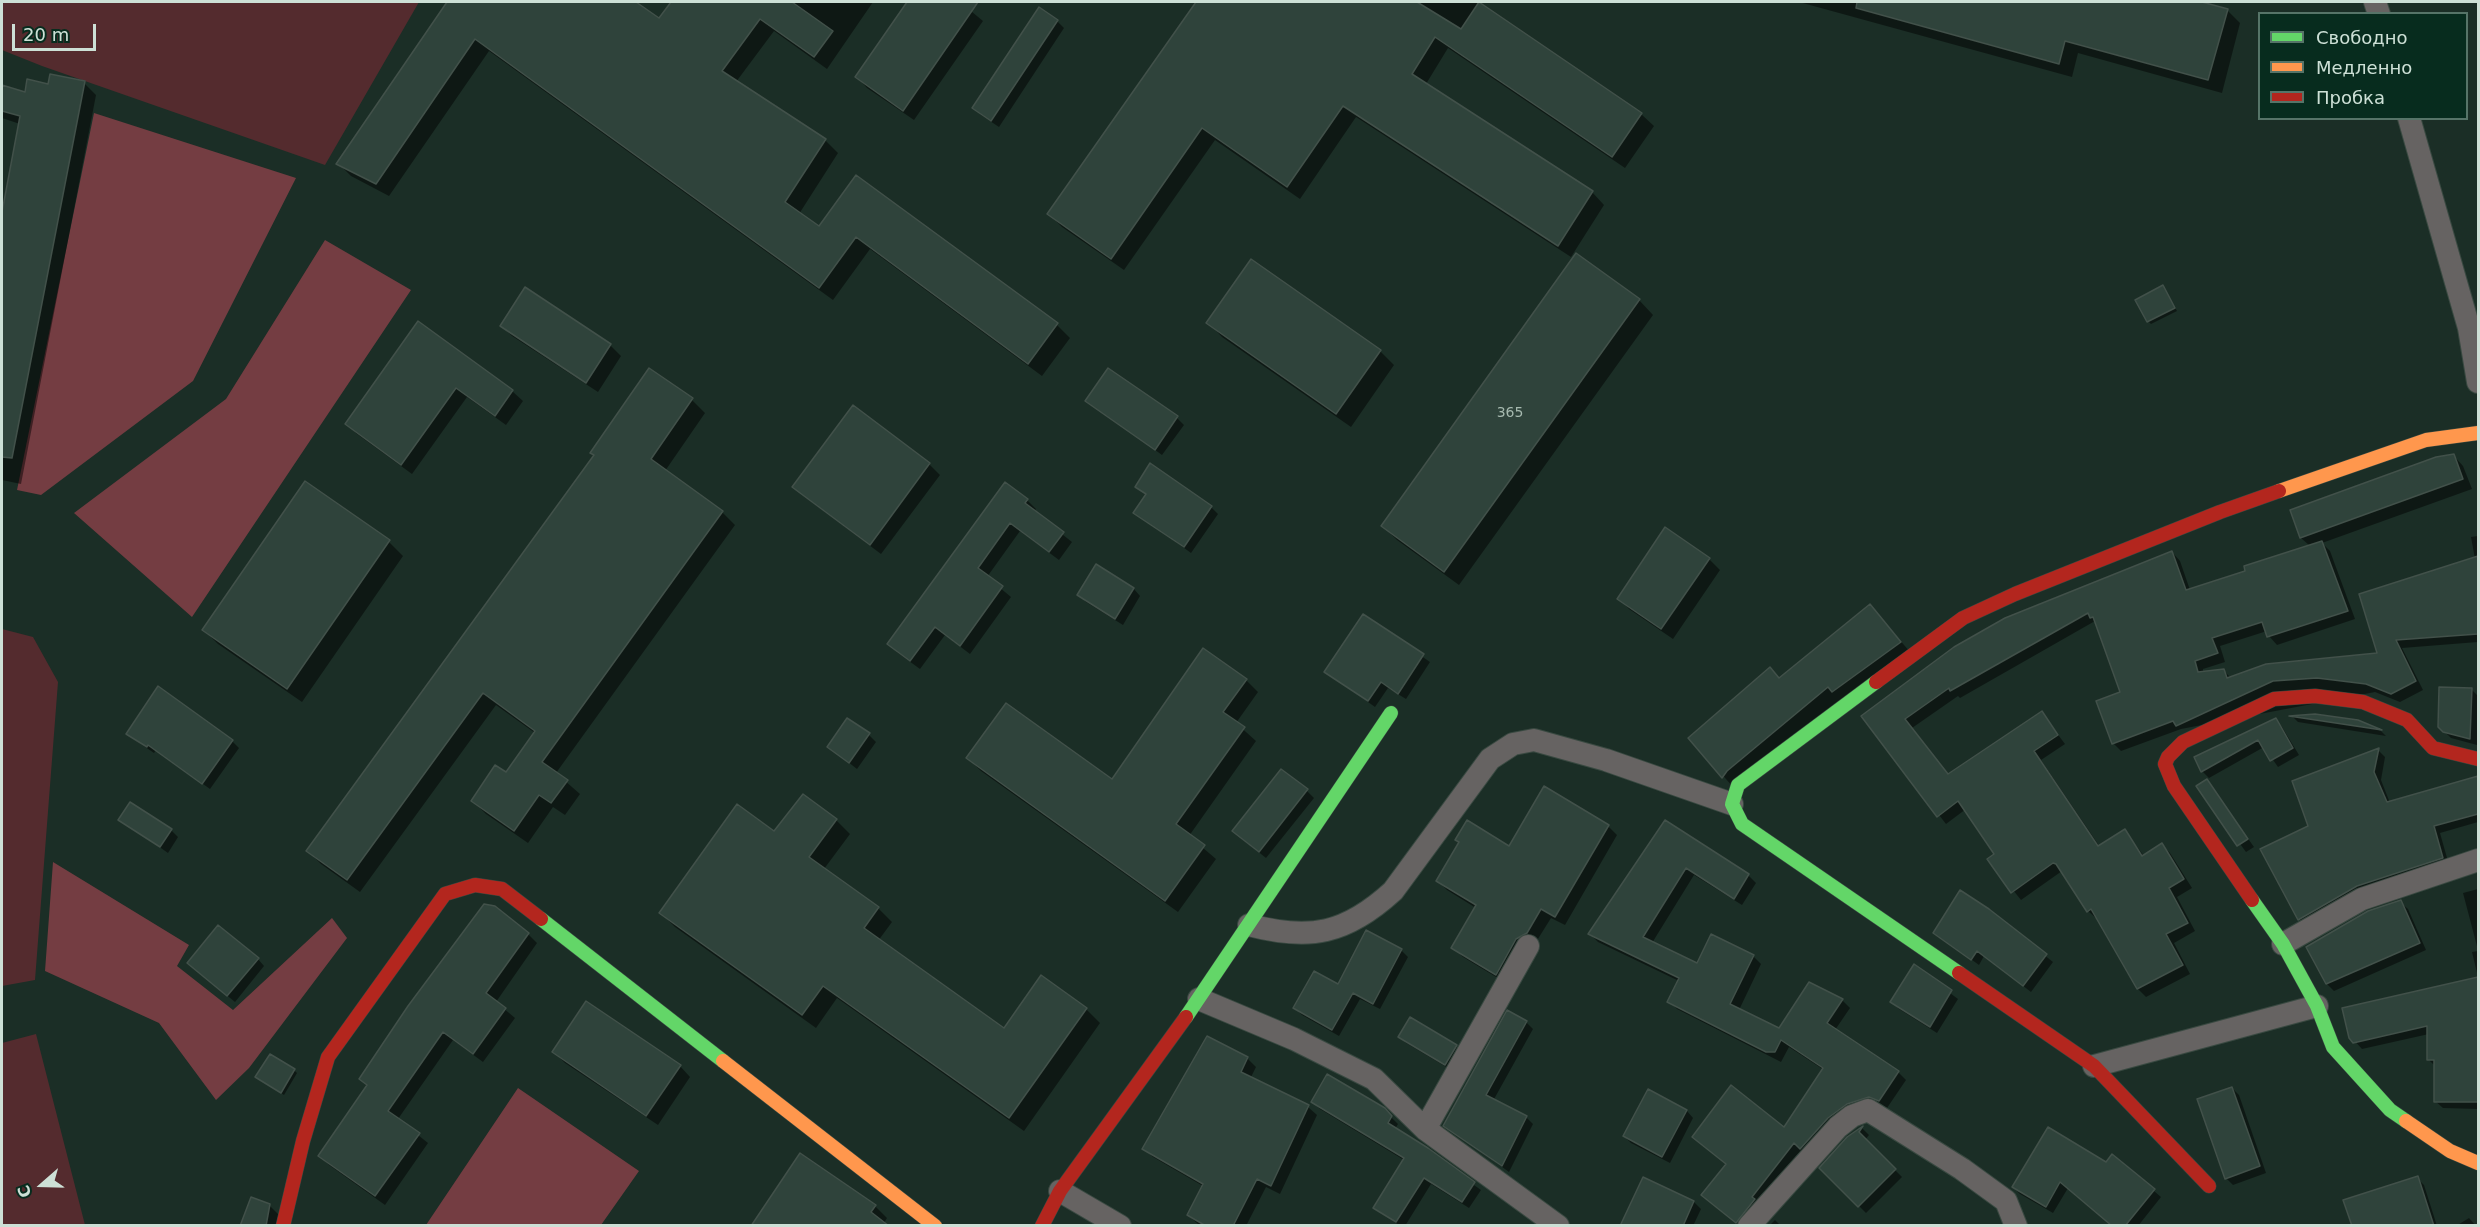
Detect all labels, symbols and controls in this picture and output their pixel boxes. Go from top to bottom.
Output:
scale bar [15,12,99,50]
legend [2258,12,2468,120]
text: 20 m [23,24,69,45]
text: Свободно [2316,27,2408,48]
text: Медленно [2316,57,2412,78]
text: Пробка [2316,87,2385,108]
house number: 365 [1497,405,1523,421]
north arrow [12,1155,72,1215]
text: С [14,1183,36,1200]

